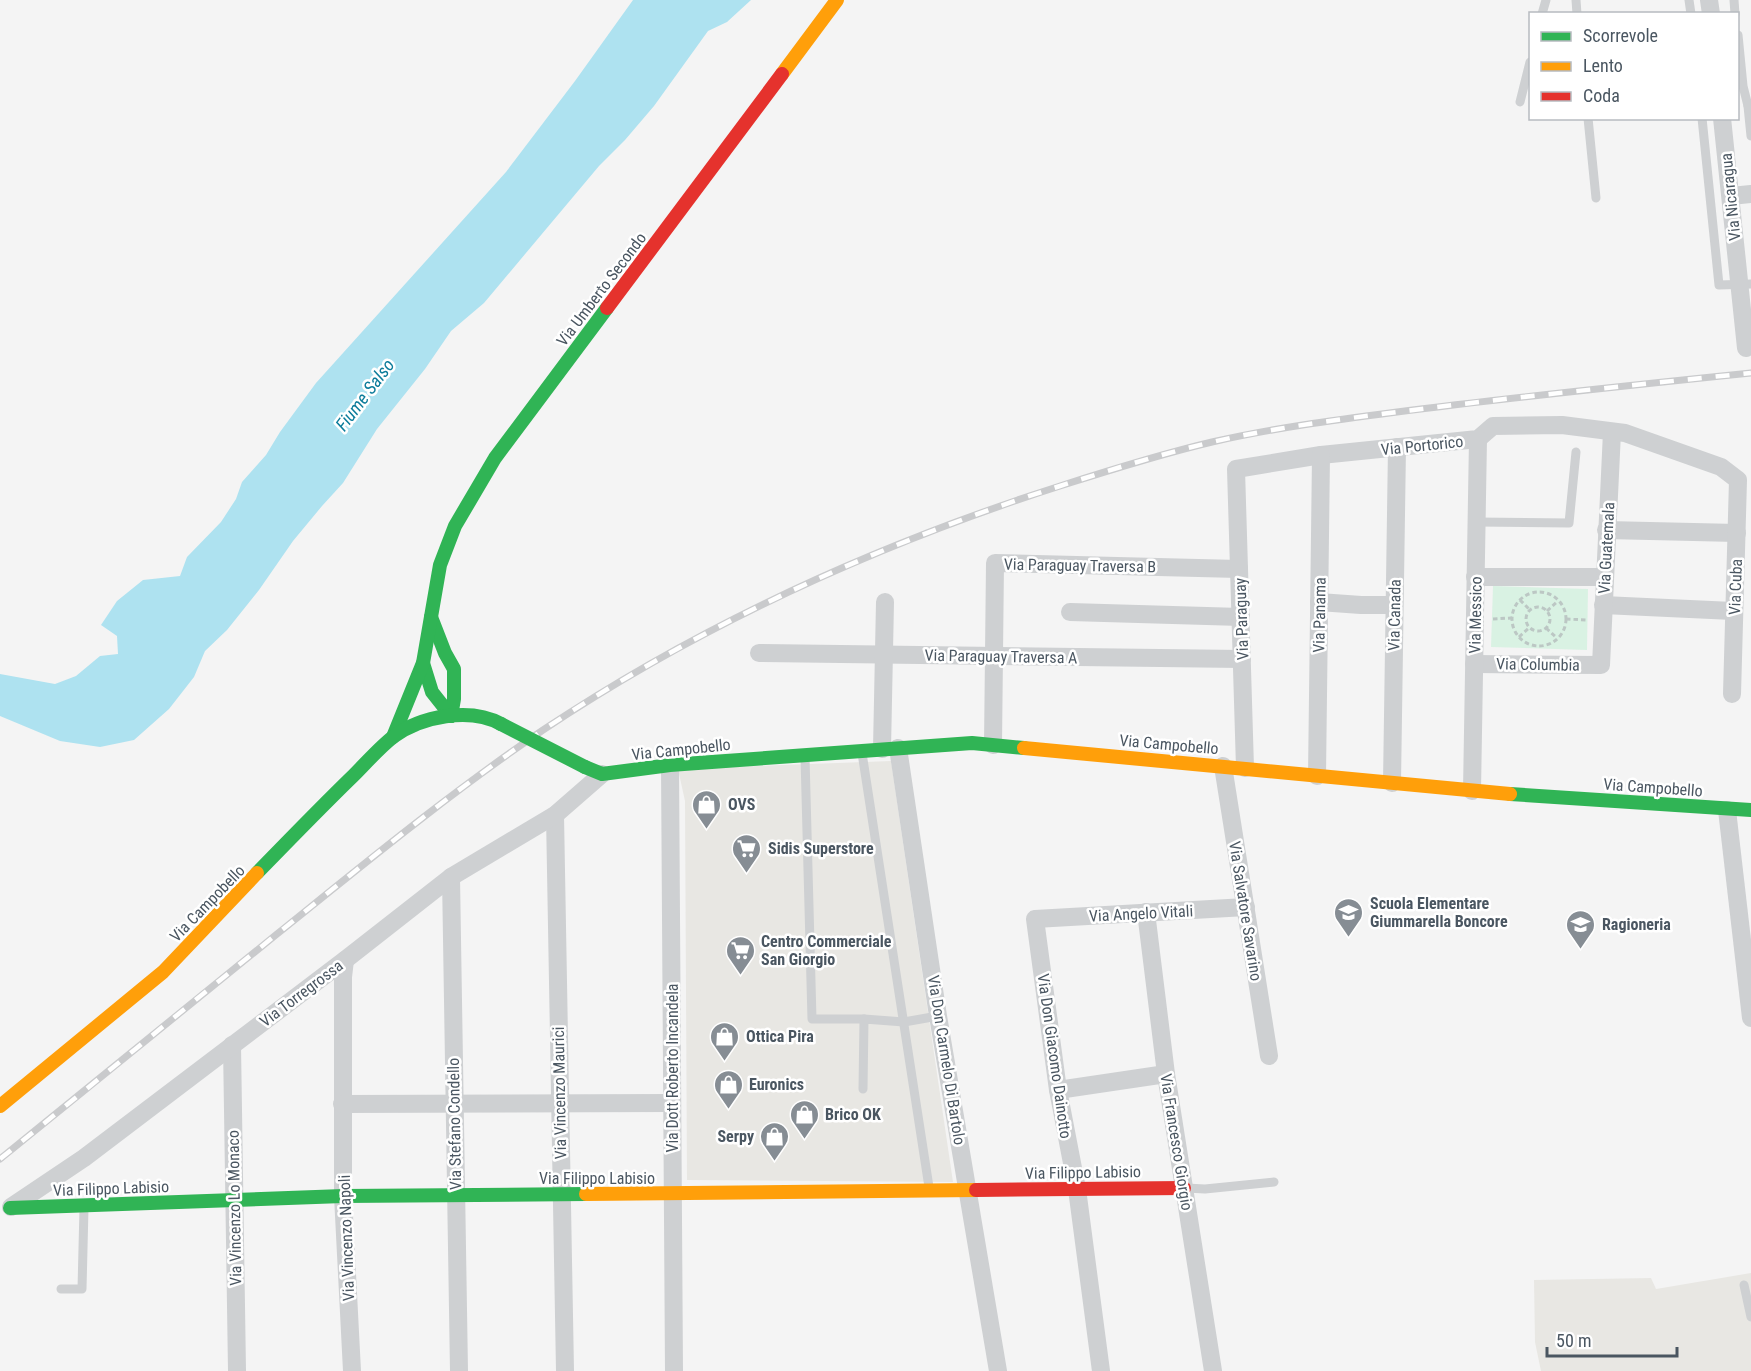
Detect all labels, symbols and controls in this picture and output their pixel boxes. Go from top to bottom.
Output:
legend [1529,12,1739,120]
text: Scorrevole [1583,25,1658,46]
text: Lento [1583,55,1623,76]
text: Coda [1583,85,1620,106]
street label: Via Nicaragua [1716,152,1745,242]
street label: Via Umberto Secondo [553,229,650,350]
water label: Fiume Salso [331,355,398,435]
street label: Via Portorico [1380,432,1464,459]
street label: Via Guatemala [1595,502,1618,595]
street label: Via Paraguay Traversa B [1004,555,1156,576]
street label: Via Cuba [1725,559,1746,616]
street label: Via Messico [1465,576,1486,654]
street label: Via Paraguay [1231,577,1252,661]
street label: Via Panama [1309,577,1330,653]
street label: Via Canada [1384,579,1405,651]
street label: Via Paraguay Traversa A [925,646,1077,667]
street label: Via Columbia [1496,654,1580,675]
street label: Via Campobello [1119,731,1219,758]
street label: Via Campobello [631,735,731,764]
street label: Via Campobello [1603,775,1703,800]
shop icon: OVS [691,788,723,830]
place label: OVS [728,795,756,814]
supermarket icon: Sidis Superstore [731,832,763,874]
place label: Sidis Superstore [768,839,874,858]
street label: Via Salvatore Savarino [1225,840,1266,982]
street label: Via Campobello [166,861,249,946]
place label: Scuola Elementare Giummarella Boncore [1370,894,1508,931]
school or university icon: Scuola Elementare Giummarella Boncore [1333,896,1365,938]
street label: Via Angelo Vitali [1089,901,1194,926]
school or university icon: Ragioneria [1565,908,1597,950]
place label: Ragioneria [1602,915,1671,934]
place label: Centro Commerciale San Giorgio [761,932,892,969]
supermarket icon: Centro Commerciale San Giorgio [724,934,756,976]
street label: Via Torregrossa [256,956,347,1031]
street label: Via Don Giacomo Dainotto [1034,972,1075,1140]
street label: Via Don Carmelo Di Bartolo [924,974,969,1146]
street label: Via Dott Roberto Incandela [663,983,682,1153]
shop icon: Ottica Pira [709,1020,741,1062]
street label: Via Vincenzo Maurici [549,1026,570,1159]
place label: Ottica Pira [746,1027,814,1046]
street label: Via Stefano Condello [444,1058,465,1190]
shop icon: Euronics [712,1068,744,1110]
street label: Via Francesco Giorgio [1156,1072,1197,1212]
place label: Euronics [749,1075,804,1094]
shop icon: Brico OK [788,1098,820,1140]
place label: Brico OK [825,1105,881,1124]
shop icon: Serpy [759,1120,791,1162]
place label: Serpy [717,1127,754,1146]
street label: Via Vincenzo Lo Monaco [224,1130,245,1286]
street label: Via Filippo Labisio [1025,1162,1141,1183]
street label: Via Filippo Labisio [539,1169,655,1188]
street label: Via Vincenzo Napoli [335,1174,358,1302]
street label: Via Filippo Labisio [53,1177,169,1200]
scale bar [1547,1320,1678,1358]
text: 50 m [1556,1330,1591,1351]

